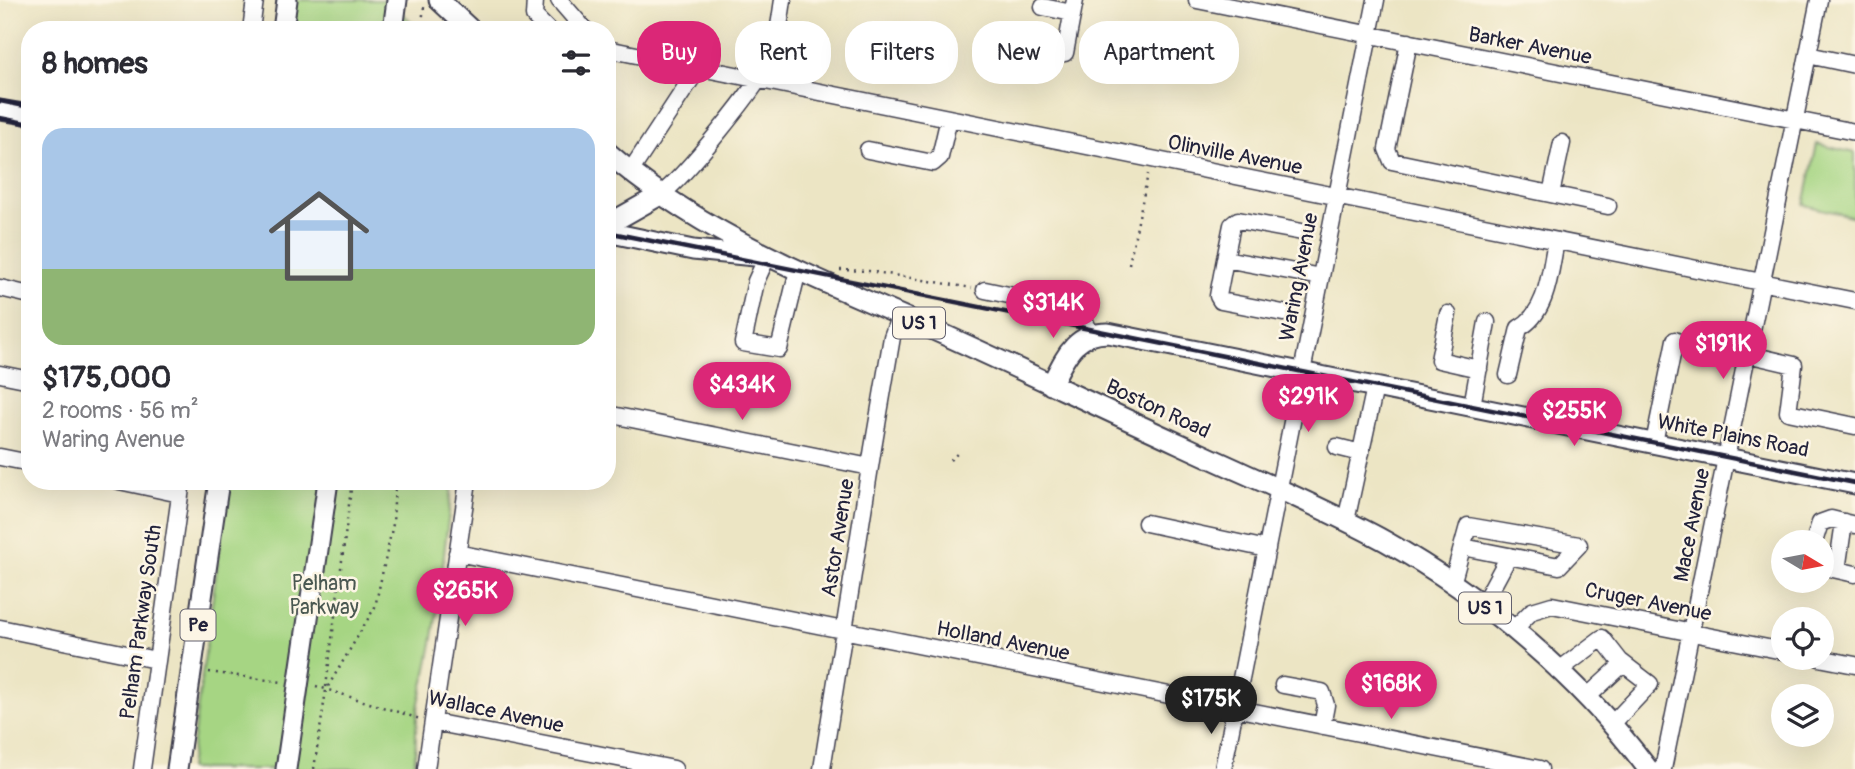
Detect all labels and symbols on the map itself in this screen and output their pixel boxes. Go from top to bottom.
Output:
street label: Barker Avenue [1466,21,1594,71]
street label: Olinville Avenue [1165,129,1305,181]
street label: Waring Avenue [1273,210,1325,344]
pin: $314K [1004,280,1102,340]
road number: US 1 [893,308,945,338]
pin: $191K [1674,322,1772,381]
pin: $434K [693,362,791,422]
street label: Boston Road [1102,373,1214,445]
pin: $291K [1259,374,1357,434]
pin: $255K [1525,388,1623,448]
street label: White Plains Road [1655,408,1811,464]
street label: Mace Avenue [1668,465,1716,584]
street label: Astor Avenue [815,476,861,599]
street label: Pelham Parkway South [114,523,168,721]
north arrow [1771,530,1834,593]
pin: $265K [416,568,514,628]
park label: Pelham Parkway [289,570,359,621]
street label: Cruger Avenue [1582,576,1714,628]
road number: US 1 [1459,593,1511,624]
road number: Pe [180,610,216,640]
street label: Holland Avenue [934,615,1072,667]
pin: $168K [1342,662,1440,721]
pin: $175K [1162,676,1260,736]
street label: Wallace Avenue [426,684,567,740]

